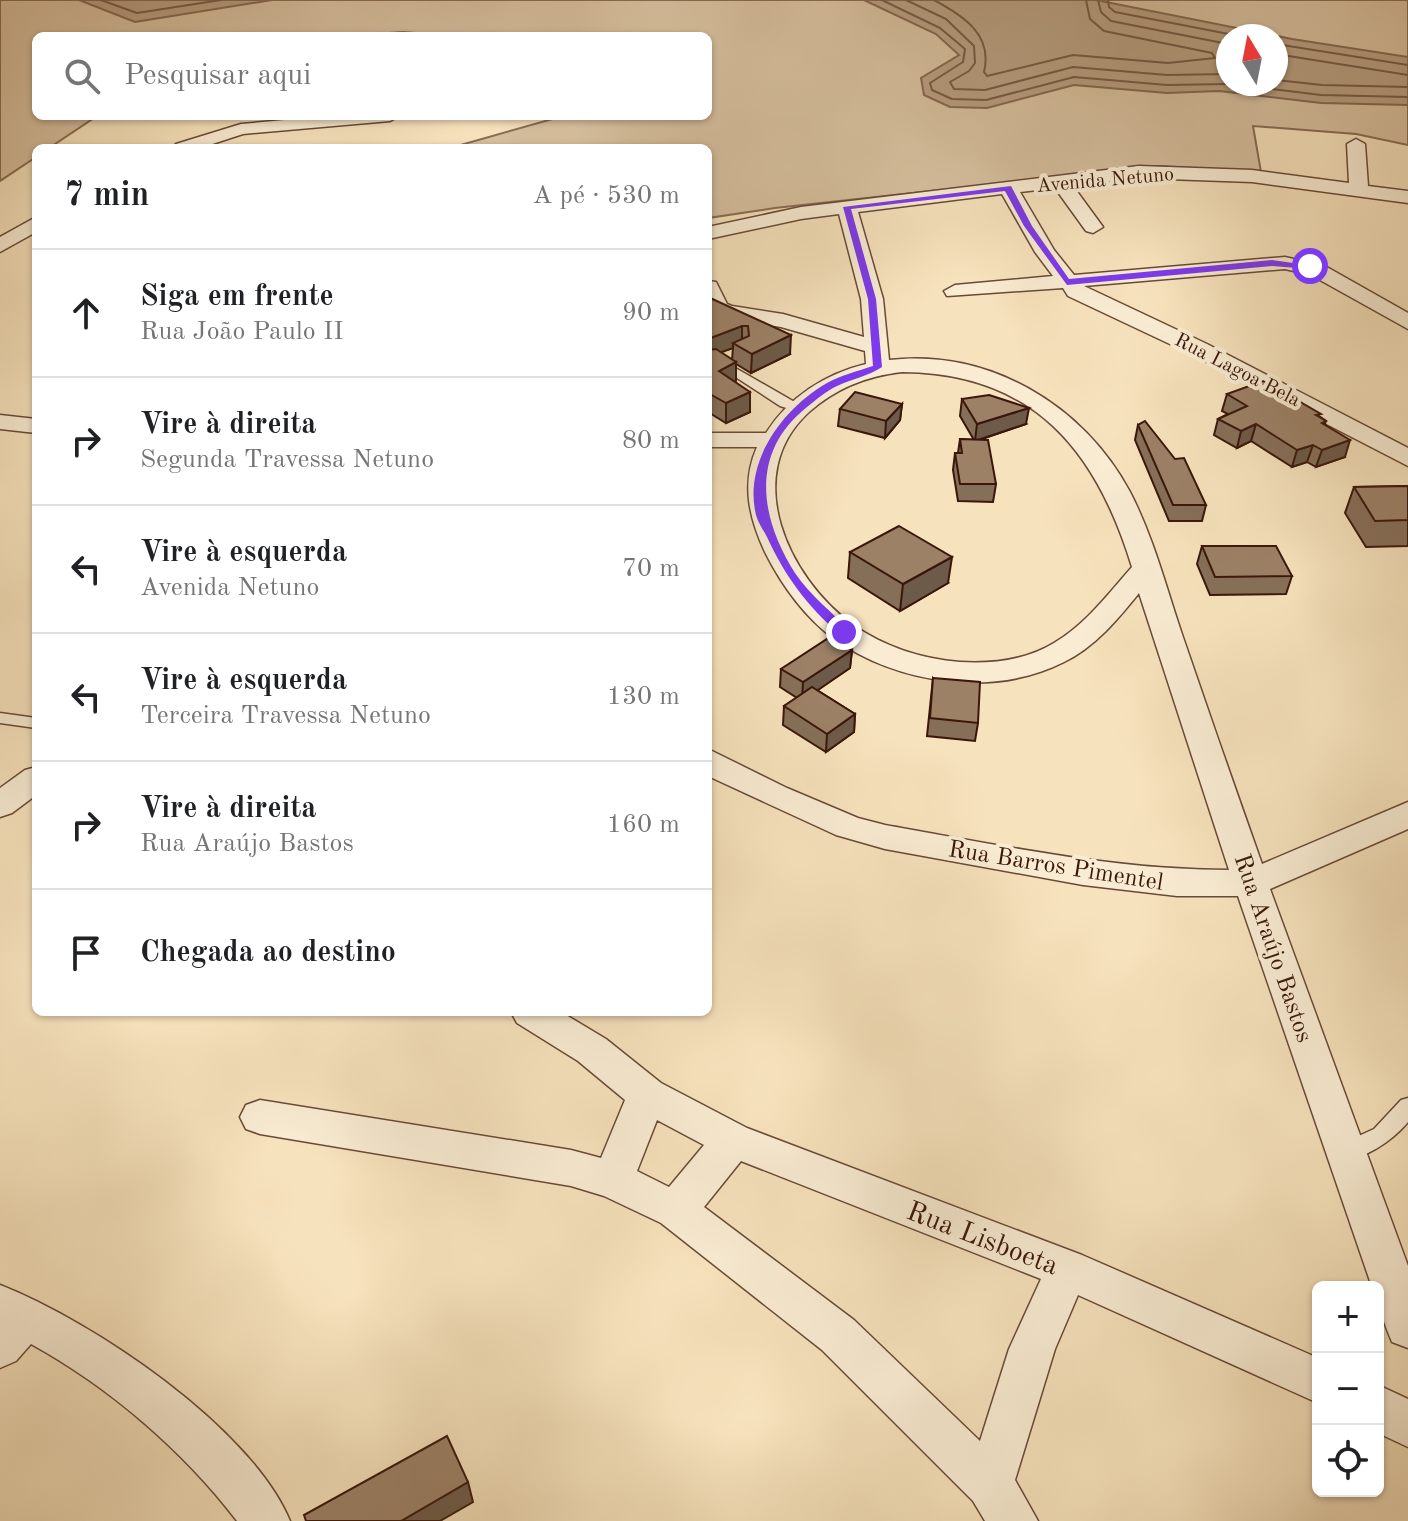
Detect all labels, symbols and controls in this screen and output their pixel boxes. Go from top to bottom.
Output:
north arrow [1216,24,1288,96]
search box [32,32,712,120]
icon: search [60,54,104,98]
text: Pesquisar aqui [124,61,311,91]
street label: Avenida Netuno [1036,165,1175,197]
text: 7 min [64,179,149,213]
text: A pé · 530 m [532,183,680,209]
route start [1292,248,1328,284]
text: Siga em frente [140,282,334,312]
icon: ahead [64,291,108,335]
text: 90 m [622,300,680,326]
text: Rua João Paulo II [140,319,344,345]
street label: Rua Lagoa Bela [1171,330,1303,411]
text: Vire à direita [140,410,317,440]
icon: right [64,419,108,463]
text: 80 m [622,428,680,454]
text: Segunda Travessa Netuno [140,447,434,473]
text: Vire à esquerda [140,538,347,568]
icon: left [64,547,108,591]
text: 70 m [622,556,680,582]
text: Avenida Netuno [140,575,319,601]
route end [826,614,862,650]
text: Vire à esquerda [140,666,347,696]
icon: left [64,675,108,719]
text: 130 m [607,684,680,710]
text: Terceira Travessa Netuno [140,703,431,729]
text: Vire à direita [140,794,317,824]
icon: right [64,803,108,847]
text: 160 m [607,812,680,838]
text: Rua Araújo Bastos [140,831,354,857]
street label: Rua Barros Pimentel [946,838,1165,896]
street label: Rua Araújo Bastos [1229,851,1316,1046]
icon: arrive [64,931,108,975]
text: Chegada ao destino [140,938,396,968]
street label: Rua Lisboeta [902,1198,1062,1282]
map controls [1312,1281,1384,1497]
button: + [1312,1281,1384,1353]
button: − [1312,1353,1384,1425]
button: locate [1312,1425,1384,1497]

